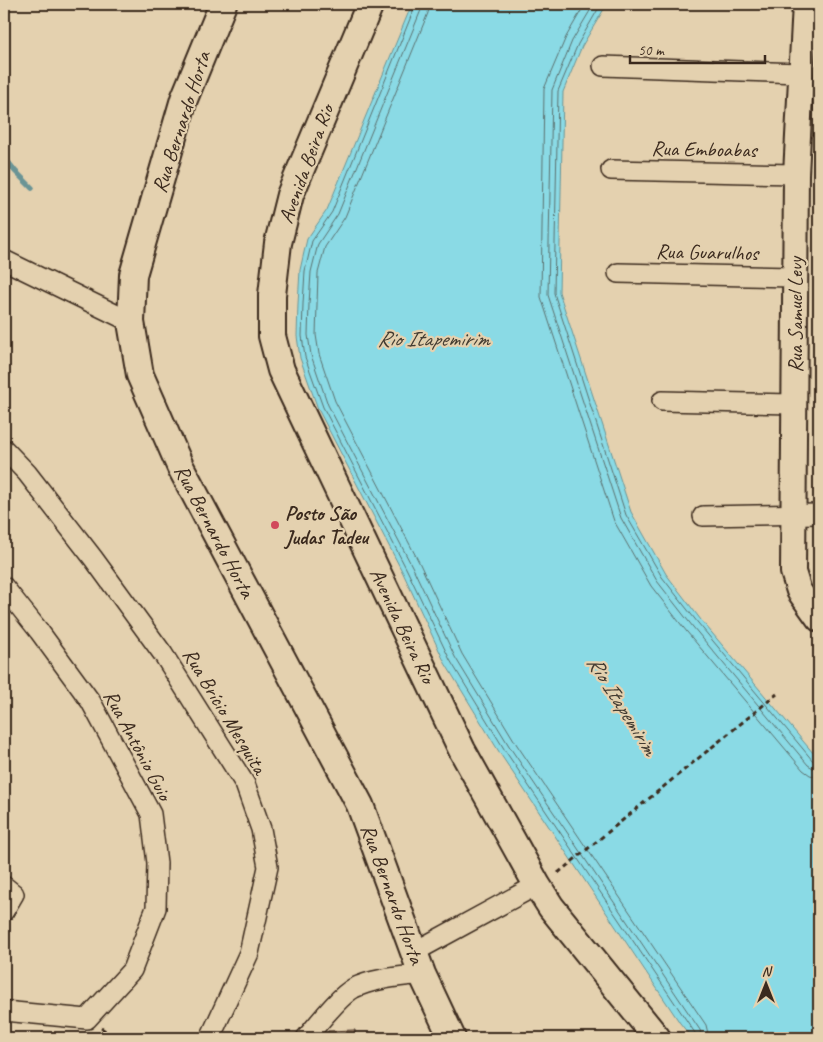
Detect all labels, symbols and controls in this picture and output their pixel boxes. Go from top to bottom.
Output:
scale bar [630,32,766,64]
text: 50 m [638,41,665,60]
street label: Rua Bernardo Horta [146,46,217,196]
street label: Avenida Beira Rio [273,99,340,227]
street label: Rua Emboabas [651,135,759,163]
street label: Rua Guarulhos [656,238,760,266]
street label: Rua Samuel Levy [782,255,808,373]
water label: Rio Itapemirim [377,325,491,353]
street label: Rua Bernardo Horta [169,460,261,604]
place label: Posto São Judas Tadeu [283,500,370,550]
marker: Posto São Judas Tadeu [269,519,281,531]
street label: Avenida Beira Rio [364,564,442,690]
street label: Rua Brício Mesquita [177,643,274,781]
water label: Rio Itapemirim [581,651,665,762]
street label: Rua Antônio Guio [98,685,179,807]
street label: Rua Bernardo Horta [355,821,431,969]
north arrow [740,960,790,1010]
text: N [762,963,773,980]

